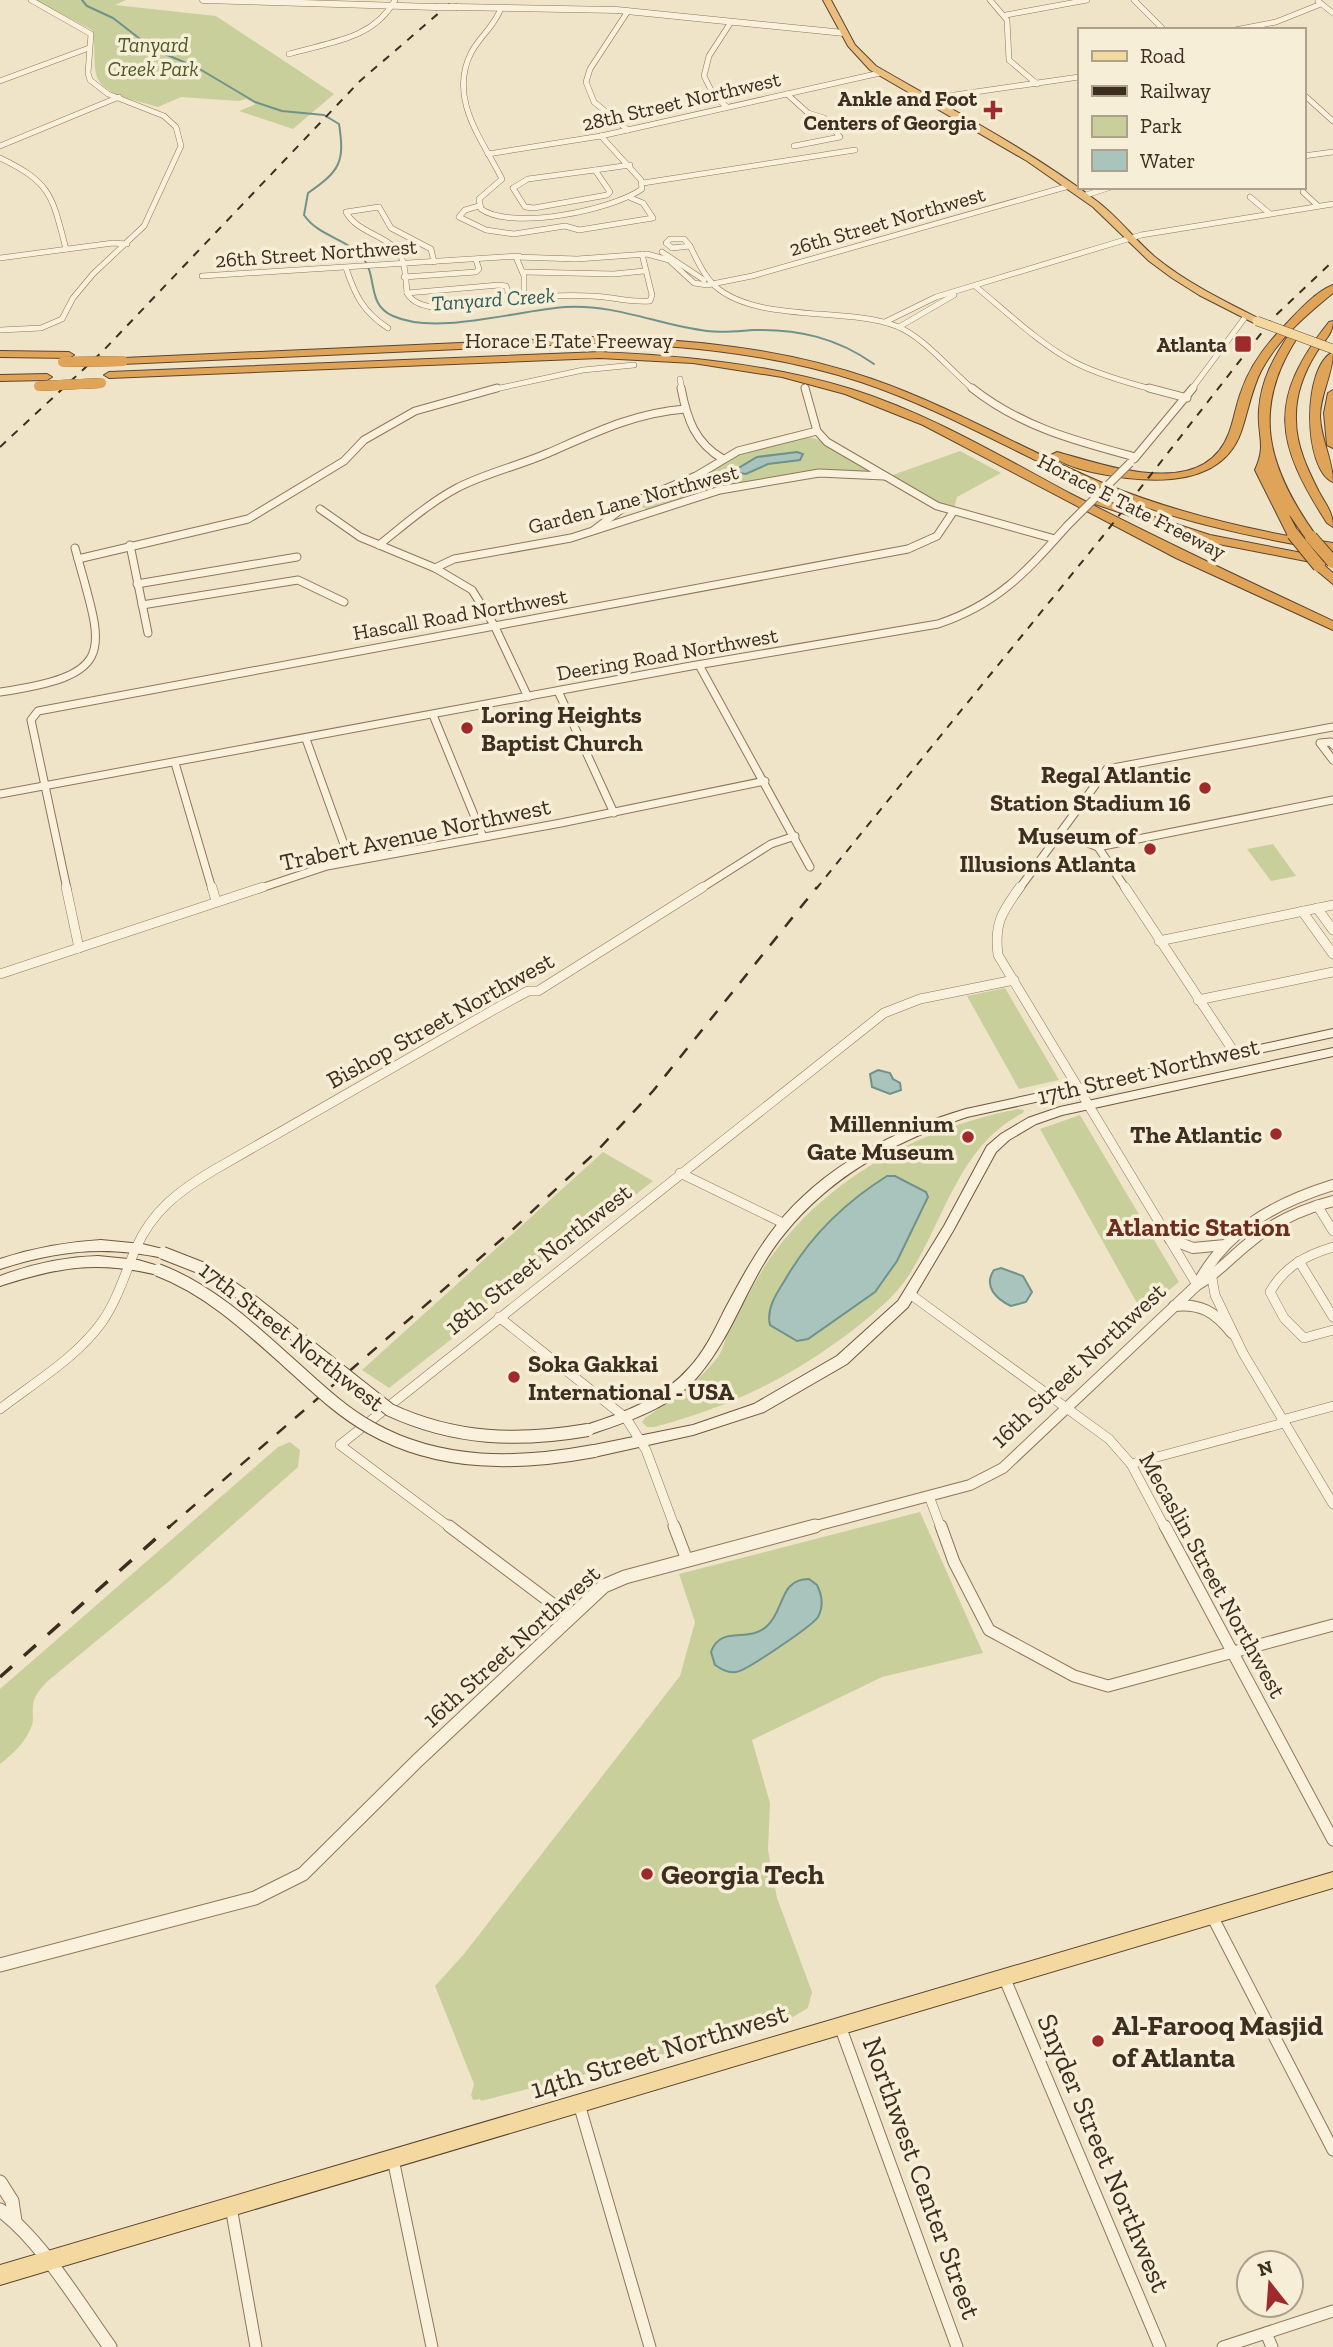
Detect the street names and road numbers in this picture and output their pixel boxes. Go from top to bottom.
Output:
street label: 28th Street Northwest [579,66,783,136]
street label: 26th Street Northwest [786,181,988,261]
street label: 26th Street Northwest [214,233,418,273]
street label: Horace E Tate Freeway [465,328,673,353]
street label: Horace E Tate Freeway [1034,448,1230,564]
street label: Garden Lane Northwest [525,459,741,539]
street label: Hascall Road Northwest [351,583,569,645]
street label: Deering Road Northwest [555,622,780,686]
street label: Trabert Avenue Northwest [277,791,553,877]
street label: Bishop Street Northwest [321,945,559,1095]
street label: 17th Street Northwest [1034,1031,1262,1111]
street label: 18th Street Northwest [439,1177,637,1341]
street label: 17th Street Northwest [194,1255,390,1417]
street label: 16th Street Northwest [985,1276,1172,1454]
street label: Mecaslin Street Northwest [1133,1447,1293,1703]
street label: 16th Street Northwest [416,1559,606,1733]
street label: 14th Street Northwest [527,1996,792,2106]
street label: Snyder Street Northwest [1030,2009,1178,2298]
street label: Northwest Center Street [856,2033,989,2324]

